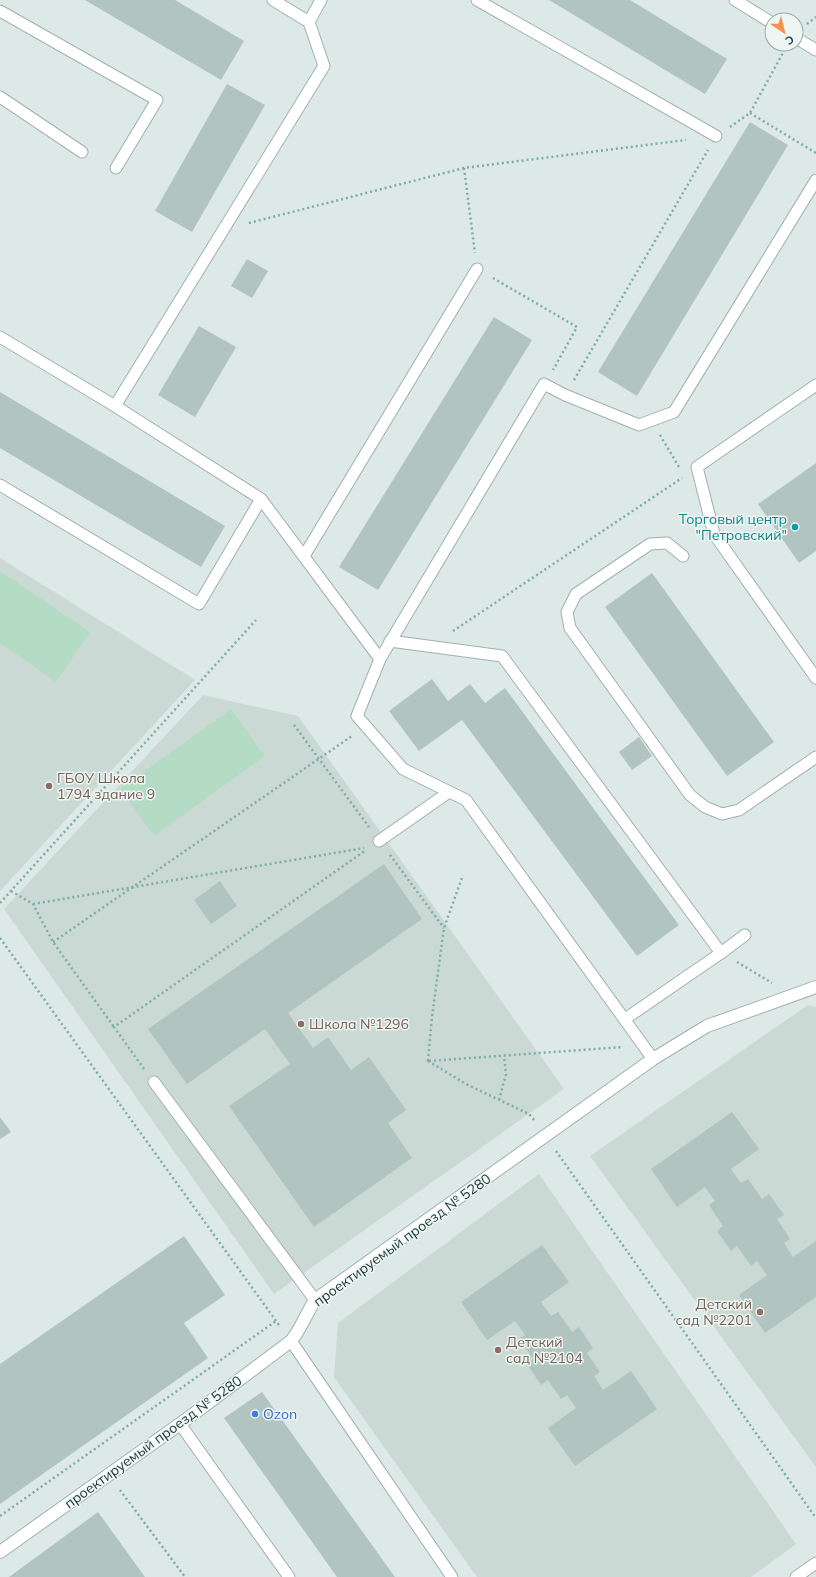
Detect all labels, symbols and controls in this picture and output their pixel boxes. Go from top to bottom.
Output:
north arrow [764,12,804,52]
text: С [782,32,797,48]
place label: Торговый центр "Петровский" [679,510,787,544]
marker: Торговый центр "Петровский" [790,522,800,532]
place label: ГБОУ Школа 1794 здание 9 [57,769,155,803]
marker: ГБОУ Школа 1794 здание 9 [44,781,54,791]
place label: Школа №1296 [309,1015,409,1033]
marker: Школа №1296 [296,1019,306,1029]
street label: проектируемый проезд № 5280 [310,1169,494,1311]
place label: Детский сад №2201 [675,1295,752,1329]
marker: Детский сад №2201 [755,1307,765,1317]
place label: Детский сад №2104 [506,1333,583,1367]
marker: Детский сад №2104 [493,1345,503,1355]
street label: проектируемый проезд № 5280 [61,1371,245,1513]
place label: Ozon [263,1405,297,1423]
marker: Ozon [250,1409,260,1419]

